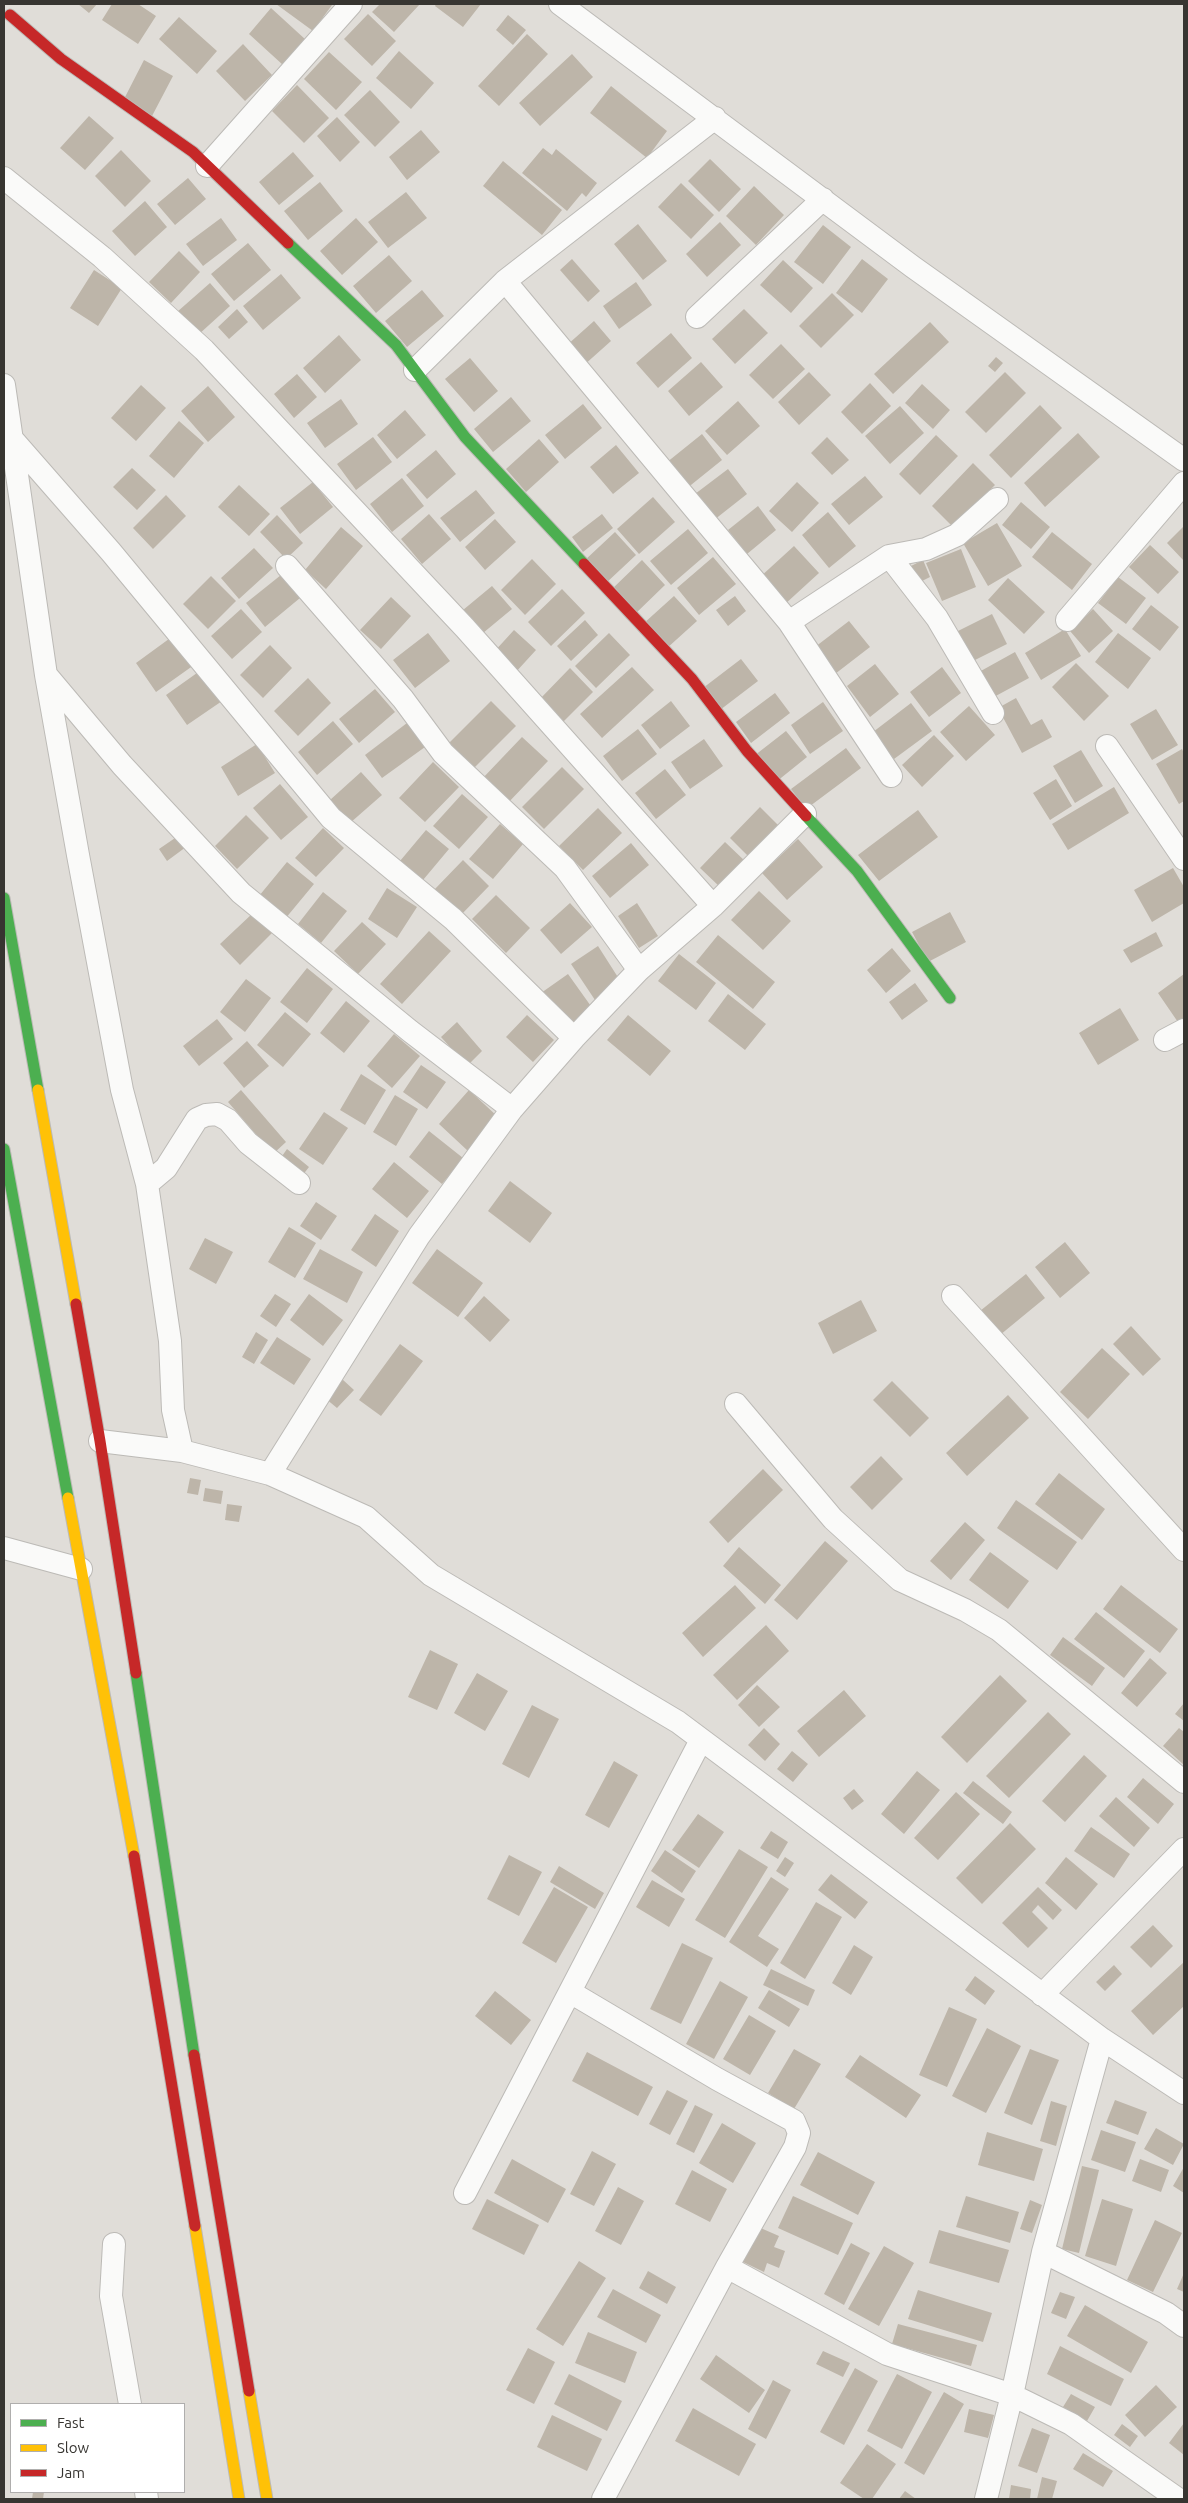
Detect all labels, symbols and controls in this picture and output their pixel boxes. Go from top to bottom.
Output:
legend [10,2403,185,2493]
text: Fast [57,2414,84,2431]
text: Slow [57,2439,89,2456]
text: Jam [57,2464,85,2481]

